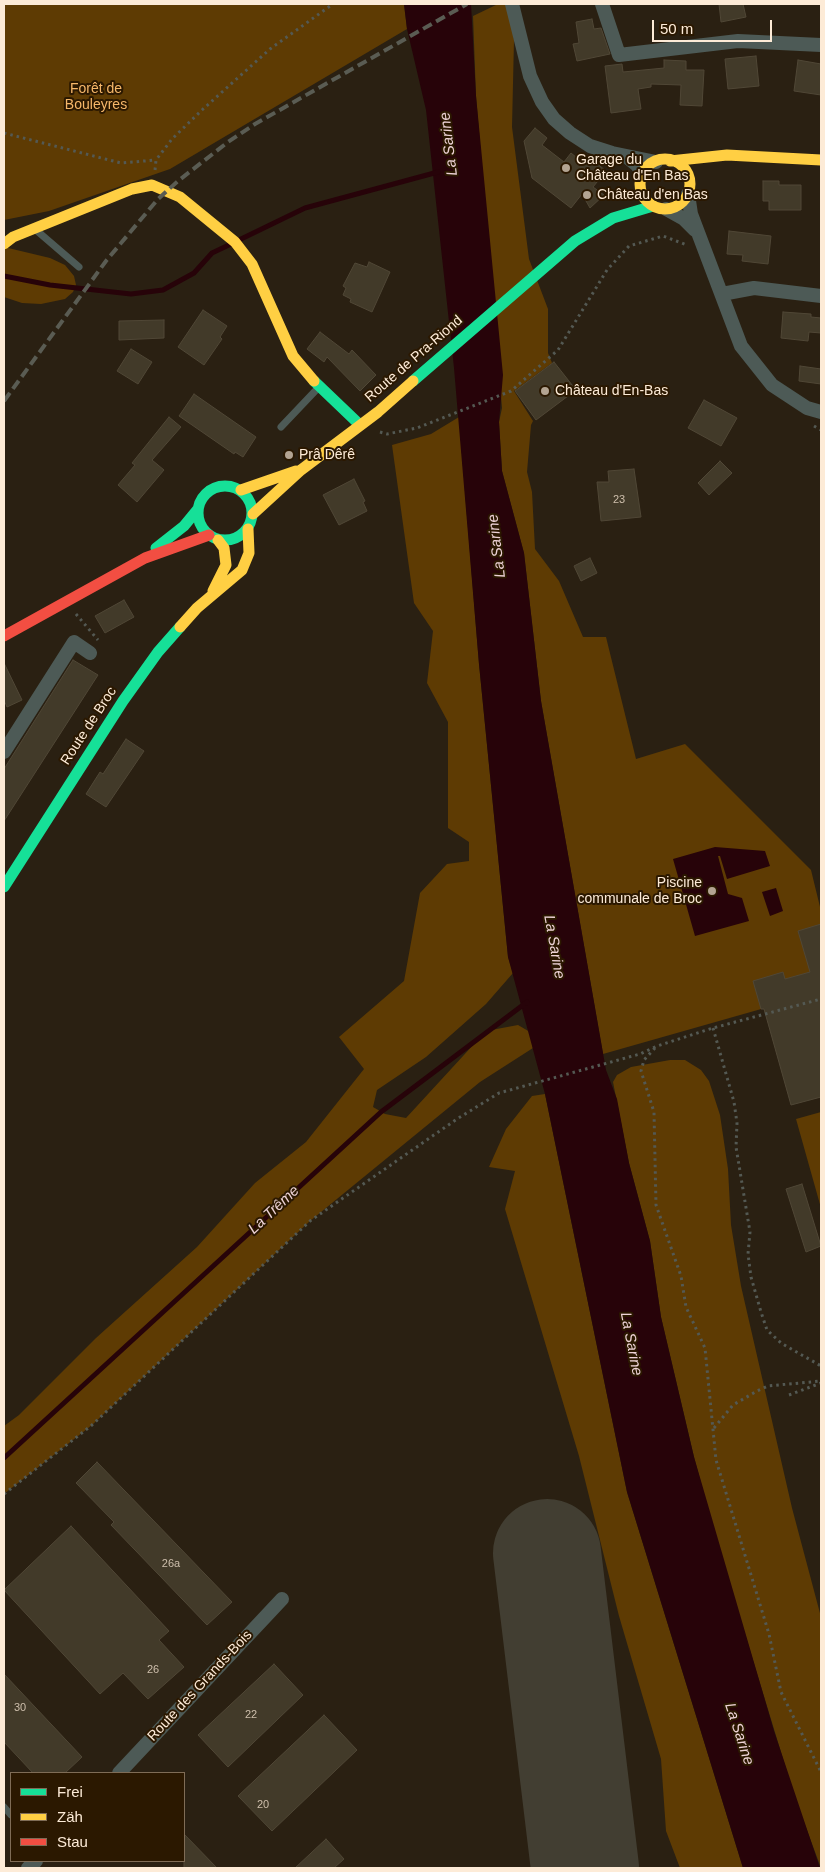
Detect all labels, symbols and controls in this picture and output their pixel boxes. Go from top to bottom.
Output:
scale bar [655,10,775,42]
text: 50 m [660,20,693,37]
park label: Forêt de Bouleyres [65,81,127,114]
water label: La Sarine [436,111,462,177]
place label: Garage du Château d'En Bas [576,152,688,184]
marker: Garage du Château d'En Bas [560,162,572,174]
place label: Château d'en Bas [597,187,708,203]
marker: Château d'en Bas [581,189,593,201]
street label: Route de Pra-Riond [362,312,466,406]
place label: Château d'En-Bas [555,383,668,399]
marker: Château d'En-Bas [539,385,551,397]
place label: Prâ Dêrê [299,447,355,463]
marker: Prâ Dêrê [283,449,295,461]
house number: 23 [613,493,625,507]
water label: La Sarine [484,513,510,579]
street label: Route de Broc [58,684,120,768]
place label: Piscine communale de Broc [577,875,702,908]
marker: Piscine communale de Broc [706,885,718,897]
water label: La Sarine [540,914,568,980]
water label: La Trême [245,1182,303,1238]
water label: La Sarine [616,1311,646,1377]
house number: 26a [162,1557,180,1571]
street label: Route des Grands-Bois [144,1627,256,1745]
house number: 26 [147,1663,159,1677]
house number: 30 [14,1701,26,1715]
water label: La Sarine [721,1701,757,1767]
house number: 22 [245,1708,257,1722]
legend [10,1772,185,1862]
text: Frei [57,1783,83,1800]
house number: 20 [257,1798,269,1812]
text: Zäh [57,1808,83,1825]
text: Stau [57,1833,88,1850]

